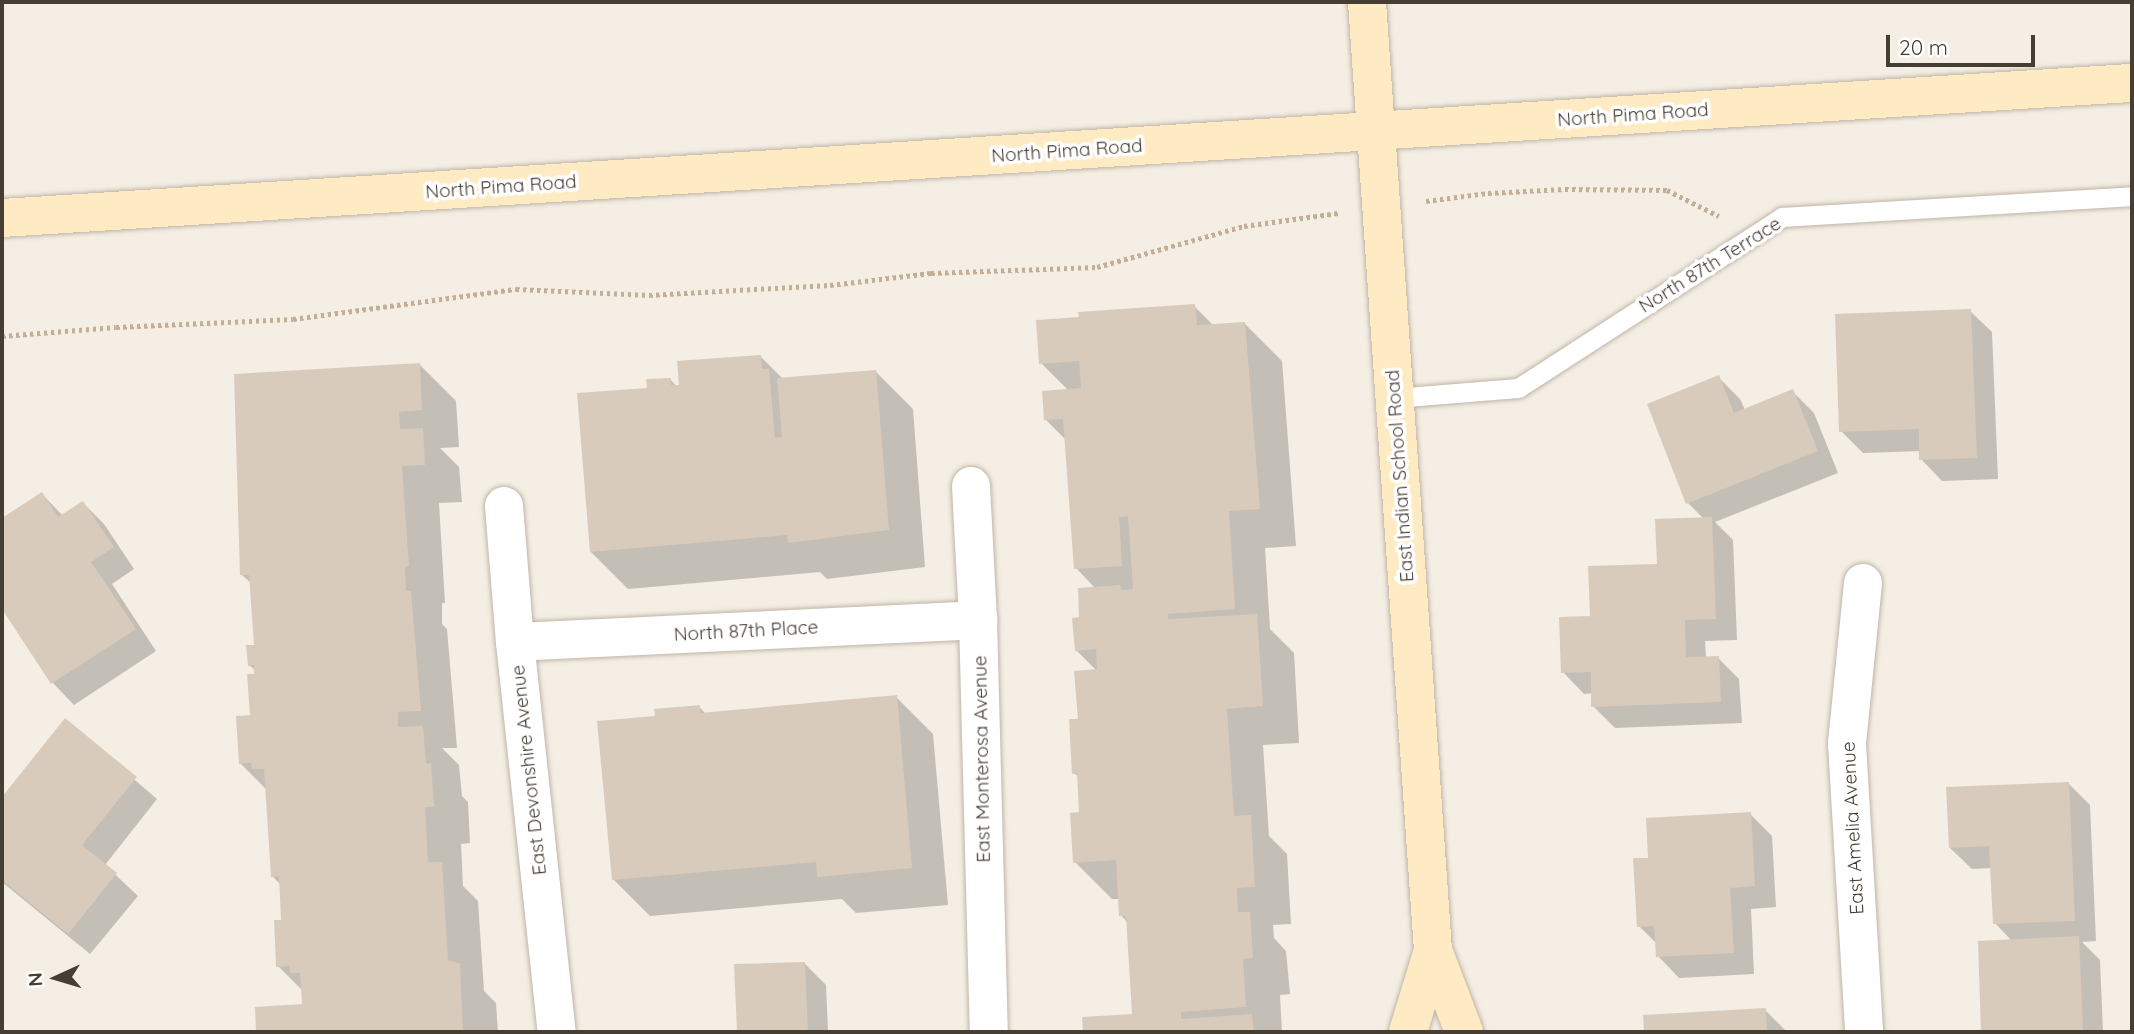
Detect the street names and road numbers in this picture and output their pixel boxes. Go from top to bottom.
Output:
street label: North Pima Road [1557,98,1709,132]
street label: North Pima Road [991,134,1143,168]
street label: North Pima Road [425,170,577,204]
street label: North 87th Terrace [1635,212,1785,318]
street label: East Indian School Road [1381,369,1419,583]
street label: North 87th Place [673,616,819,646]
street label: East Monterosa Avenue [969,655,995,863]
street label: East Devonshire Avenue [507,664,551,876]
street label: East Amelia Avenue [1837,741,1869,915]

